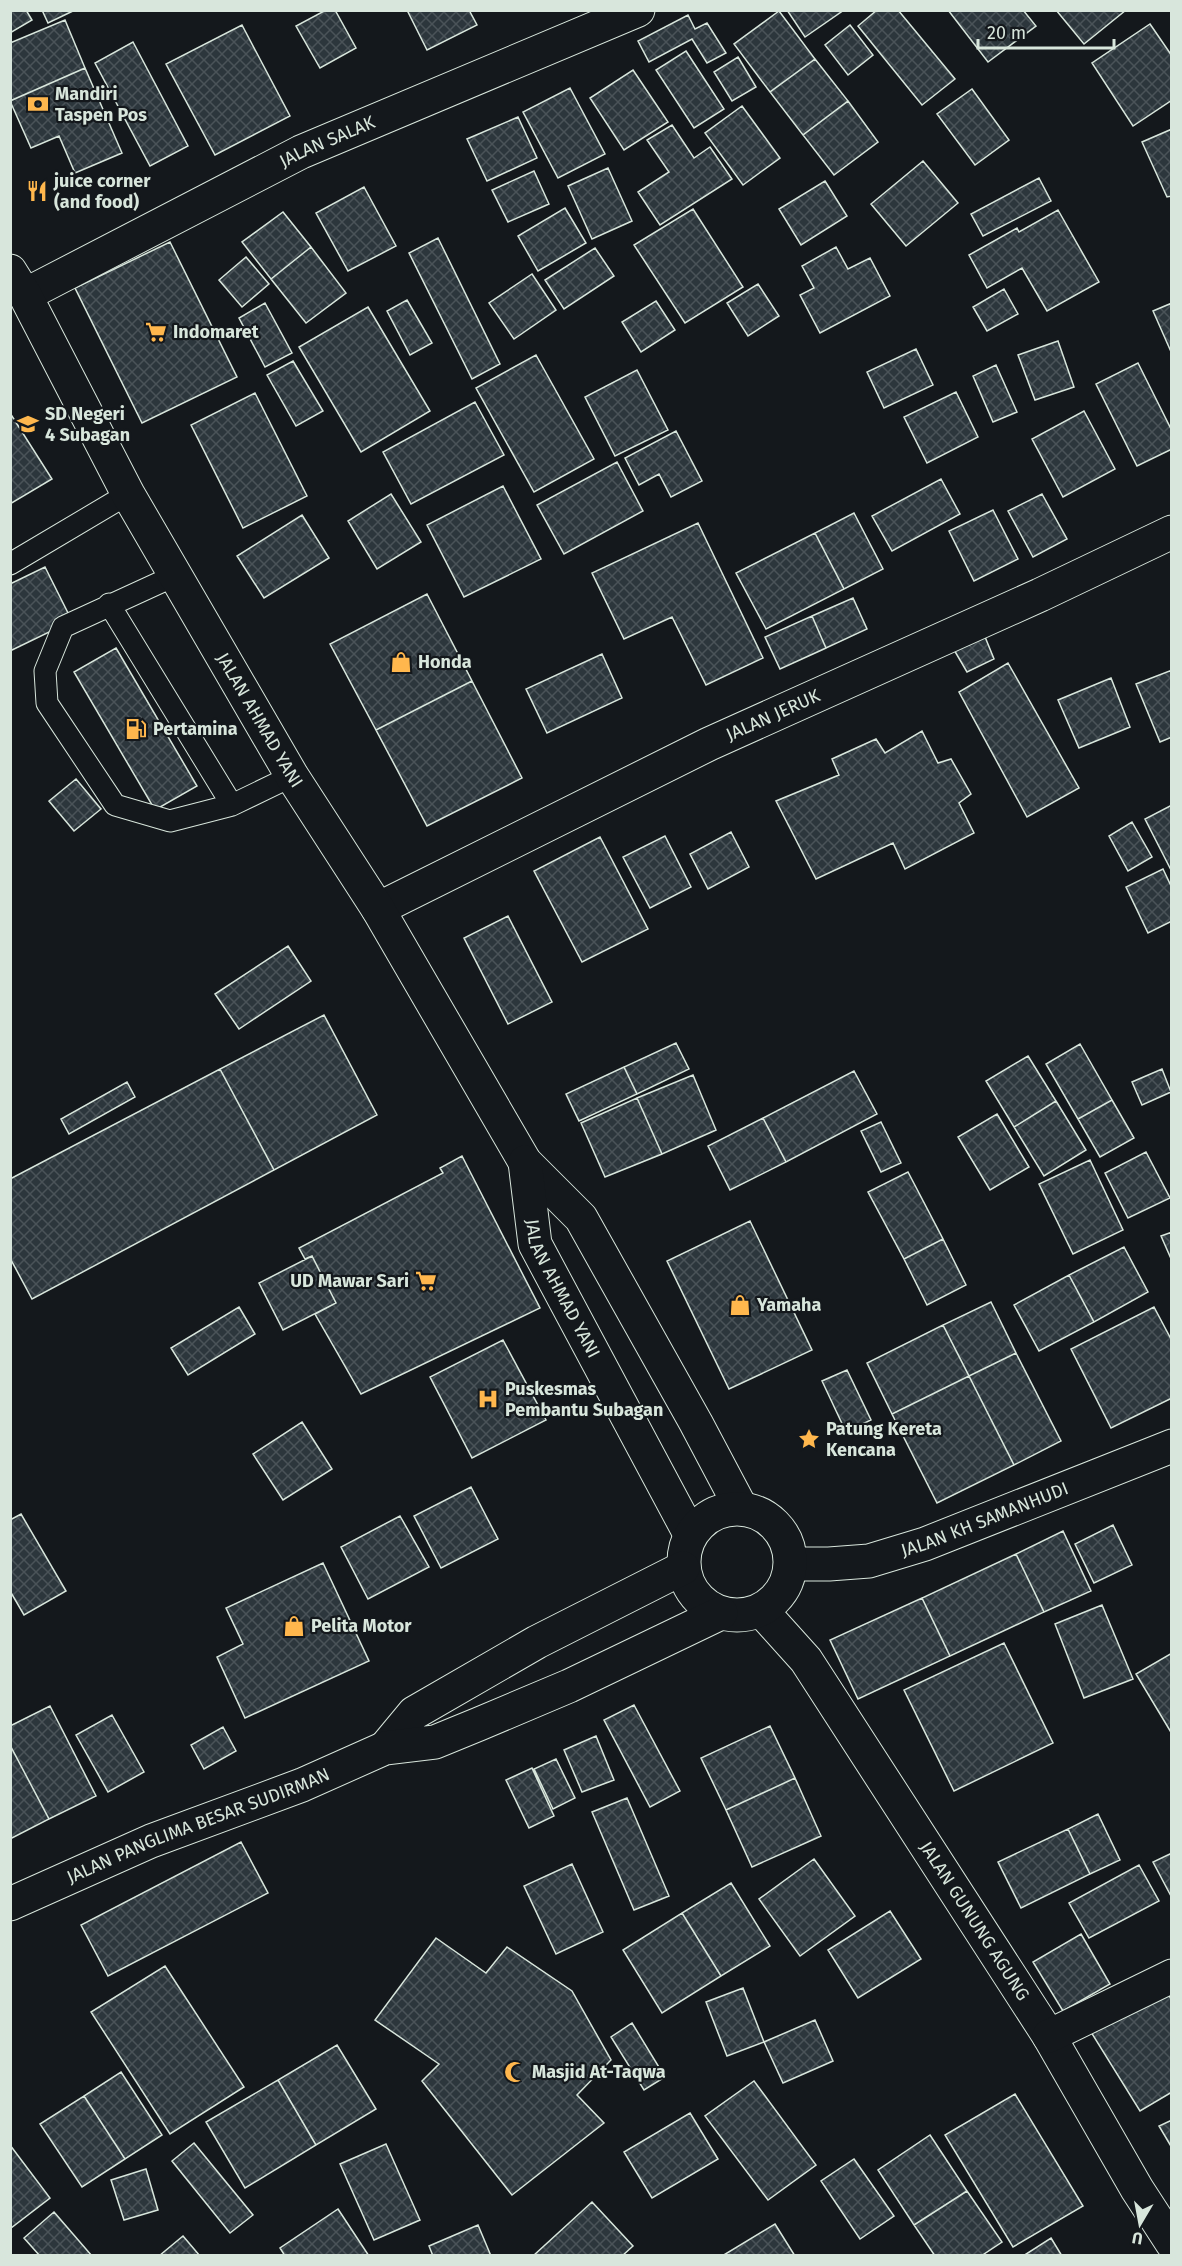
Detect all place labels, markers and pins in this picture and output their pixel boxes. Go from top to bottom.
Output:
place label: Mandiri Taspen Pos [55,83,147,126]
bank icon: Mandiri Taspen Pos [26,92,50,116]
place label: juice corner (and food) [53,170,151,213]
restaurant icon: juice corner (and food) [25,179,49,203]
supermarket icon: Indomaret [144,320,168,344]
place label: Indomaret [173,321,260,343]
place label: SD Negeri 4 Subagan [45,403,130,446]
school or university icon: SD Negeri 4 Subagan [16,412,40,436]
shop icon: Honda [389,650,413,674]
place label: Honda [418,651,472,673]
fuel station icon: Pertamina [124,717,148,741]
place label: Pertamina [153,718,238,740]
supermarket icon: UD Mawar Sari [414,1269,438,1293]
place label: UD Mawar Sari [290,1270,409,1292]
shop icon: Yamaha [728,1293,752,1317]
place label: Yamaha [756,1294,821,1316]
place label: Puskesmas Pembantu Subagan [505,1378,663,1421]
hospital icon: Puskesmas Pembantu Subagan [476,1387,500,1411]
place label: Patung Kereta Kencana [826,1418,942,1461]
place icon: Patung Kereta Kencana [797,1427,821,1451]
shop icon: Pelita Motor [282,1614,306,1638]
place label: Pelita Motor [311,1615,412,1637]
mosque icon: Masjid At-Taqwa [503,2060,527,2084]
place label: Masjid At-Taqwa [532,2061,666,2083]

